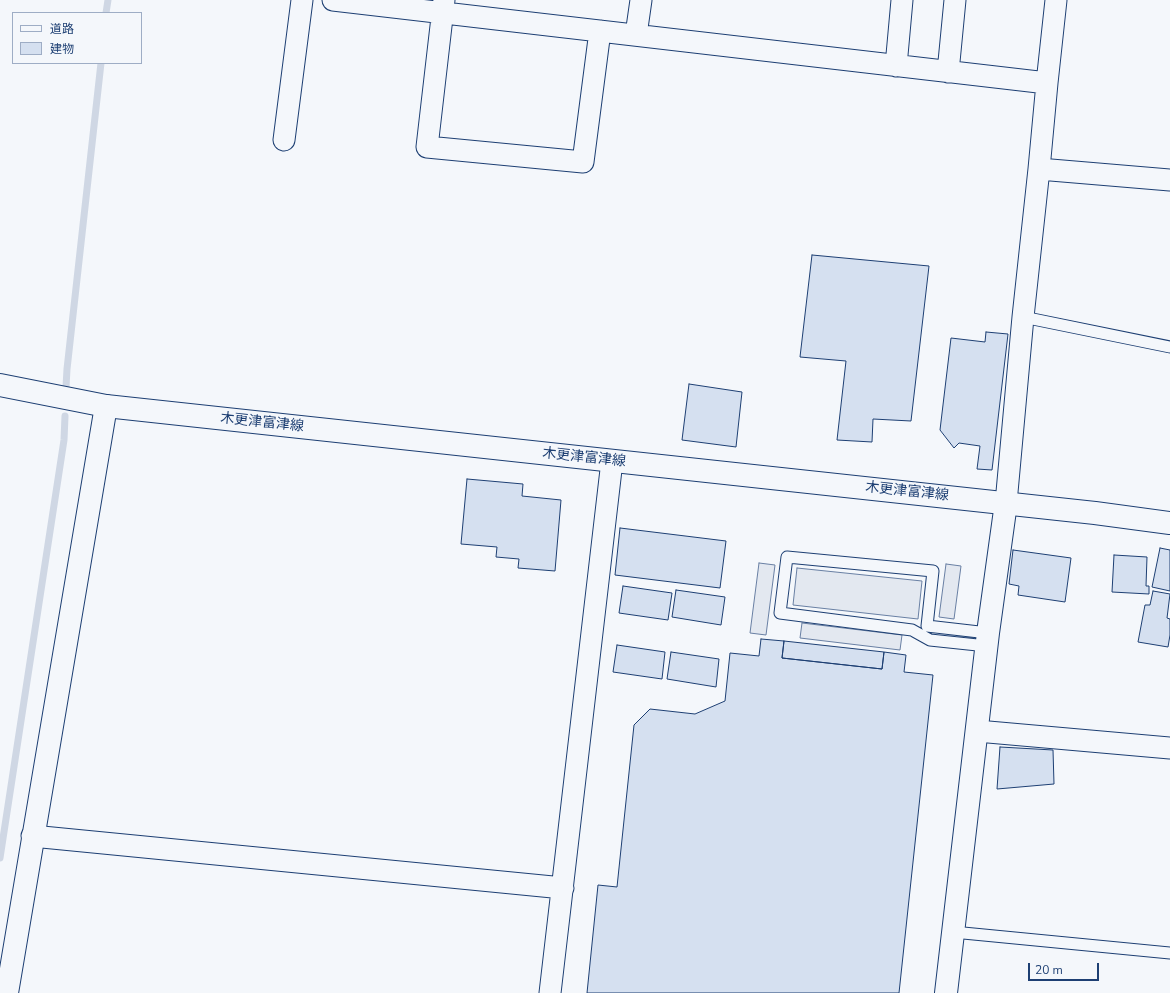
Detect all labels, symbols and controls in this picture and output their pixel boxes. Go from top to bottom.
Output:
legend [12,12,142,64]
text: 道路 [50,21,74,37]
text: 建物 [50,41,74,57]
street label: 木更津富津線 [219,410,305,436]
street label: 木更津富津線 [541,445,627,471]
street label: 木更津富津線 [864,479,950,505]
scale bar [1030,955,1101,981]
text: 20 m [1035,962,1063,978]

